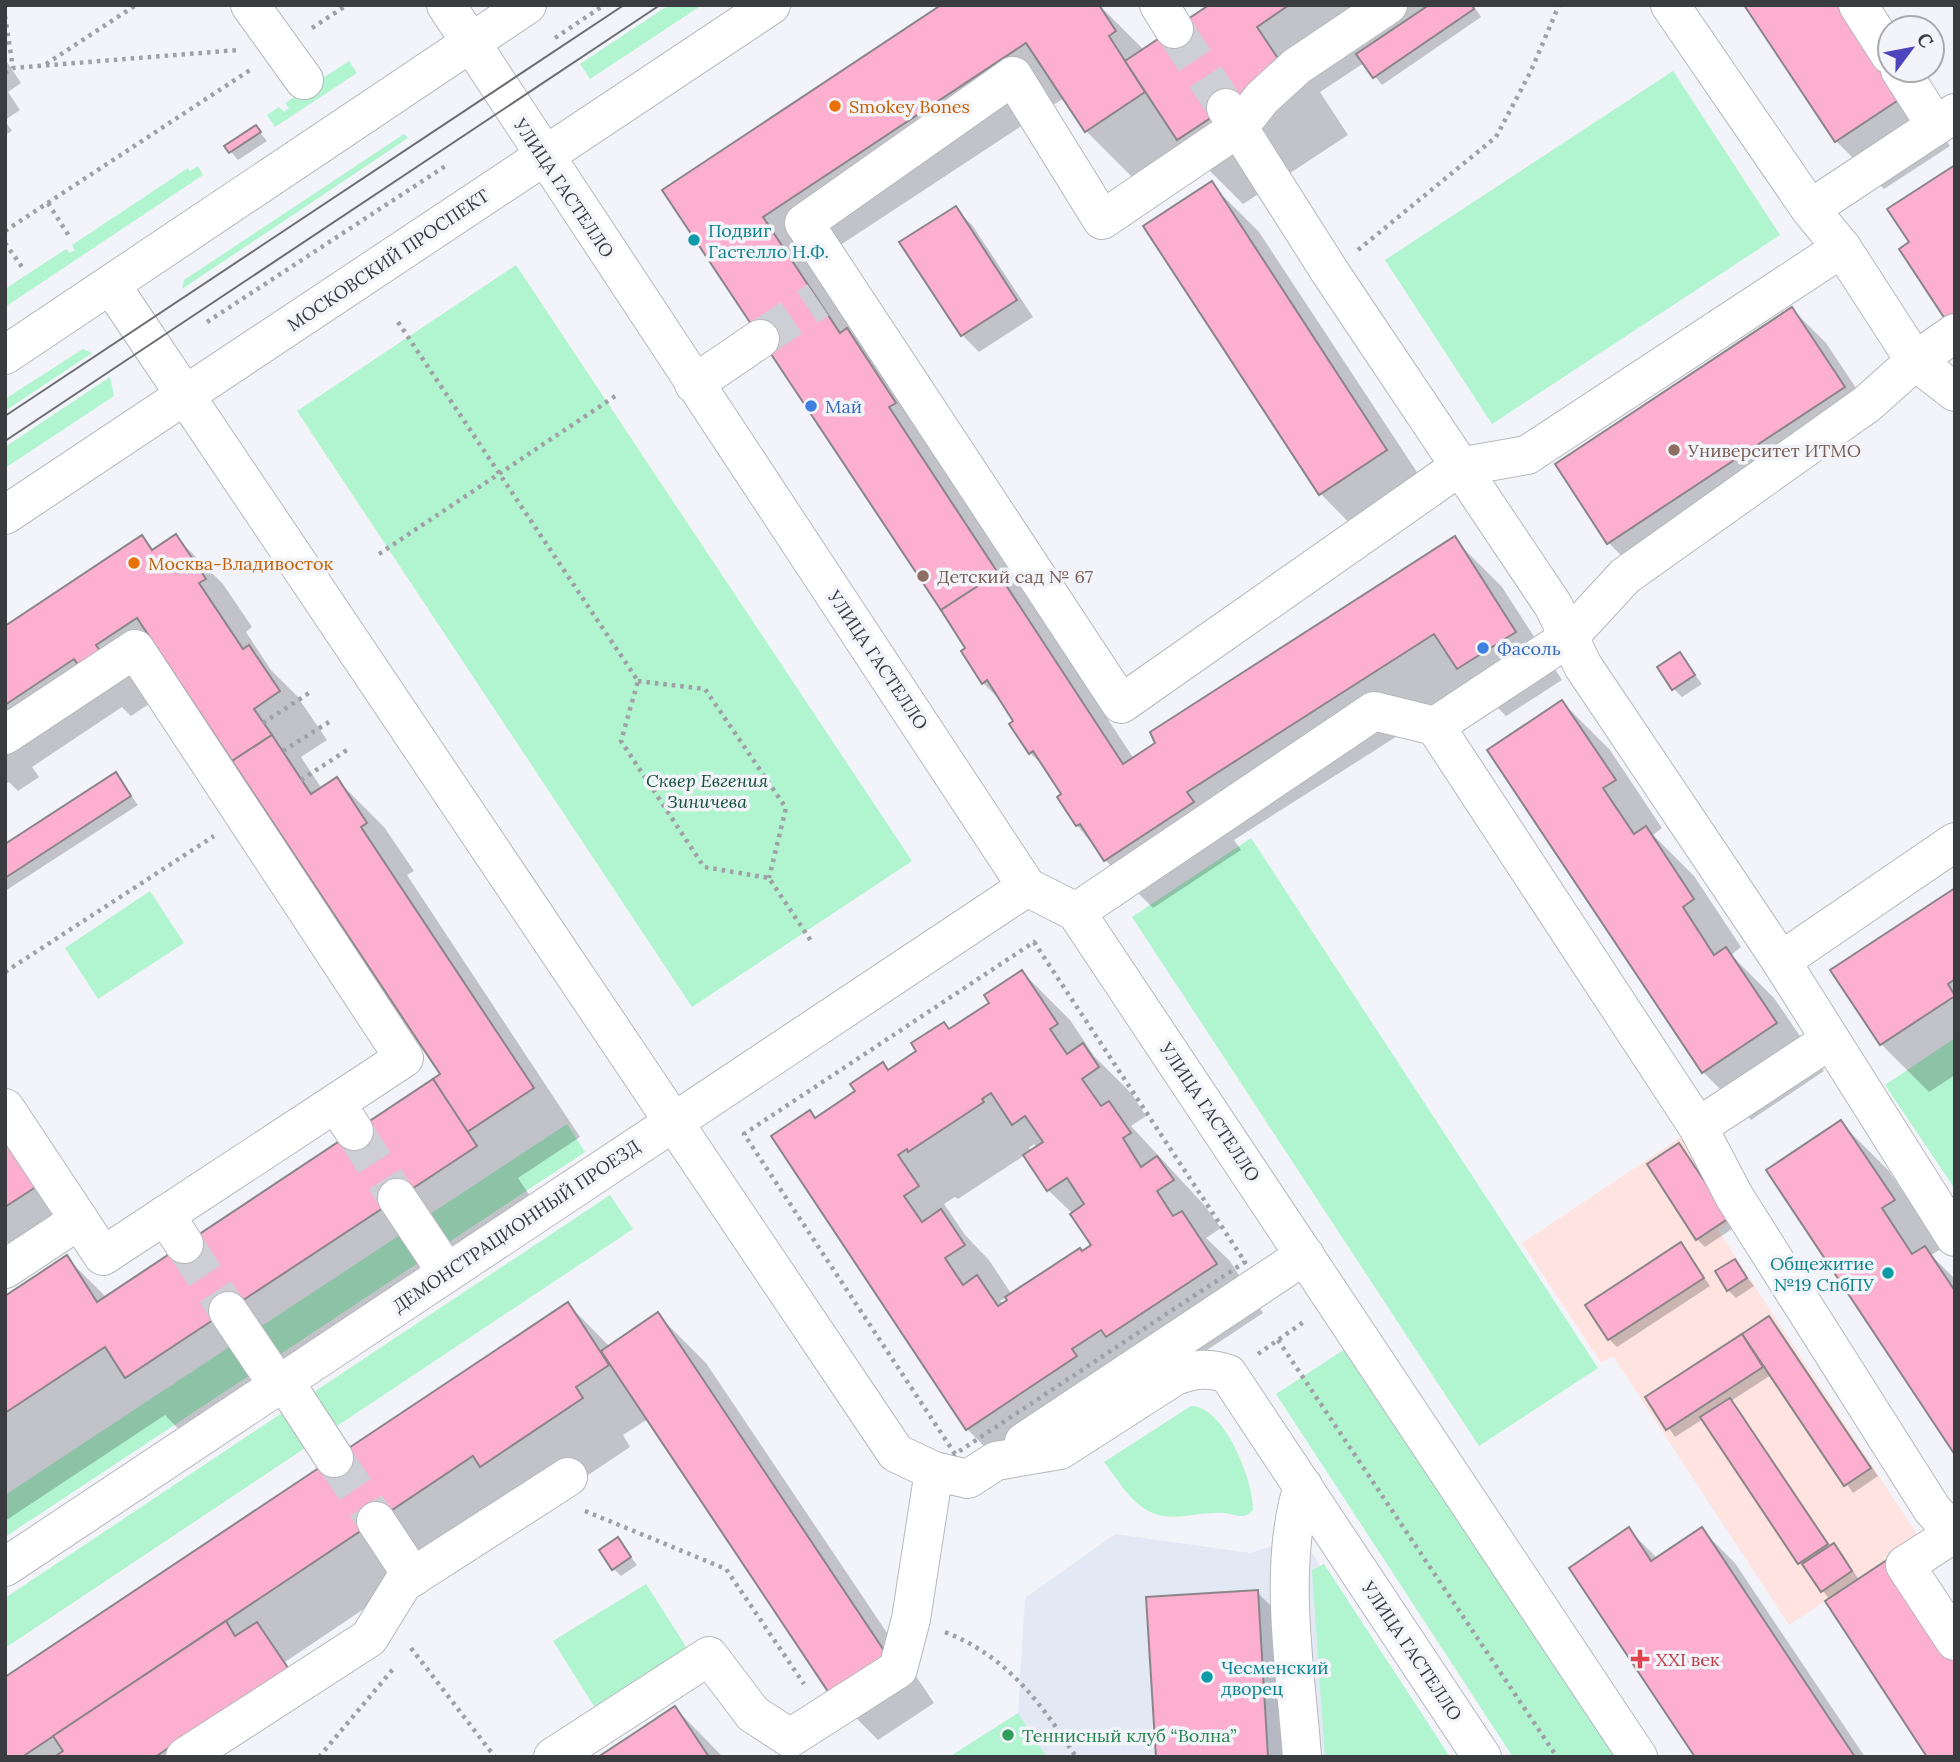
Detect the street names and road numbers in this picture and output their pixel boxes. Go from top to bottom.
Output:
street label: УЛИЦА ГАСТЕЛЛО [508,113,619,262]
street label: МОСКОВСКИЙ ПРОСПЕКТ [283,184,494,336]
street label: УЛИЦА ГАСТЕЛЛО [822,585,933,734]
street label: УЛИЦА ГАСТЕЛЛО [1154,1037,1265,1186]
street label: ДЕМОНСТРАЦИОННЫЙ ПРОЕЗД [388,1135,644,1317]
street label: УЛИЦА ГАСТЕЛЛО [1356,1576,1467,1725]

